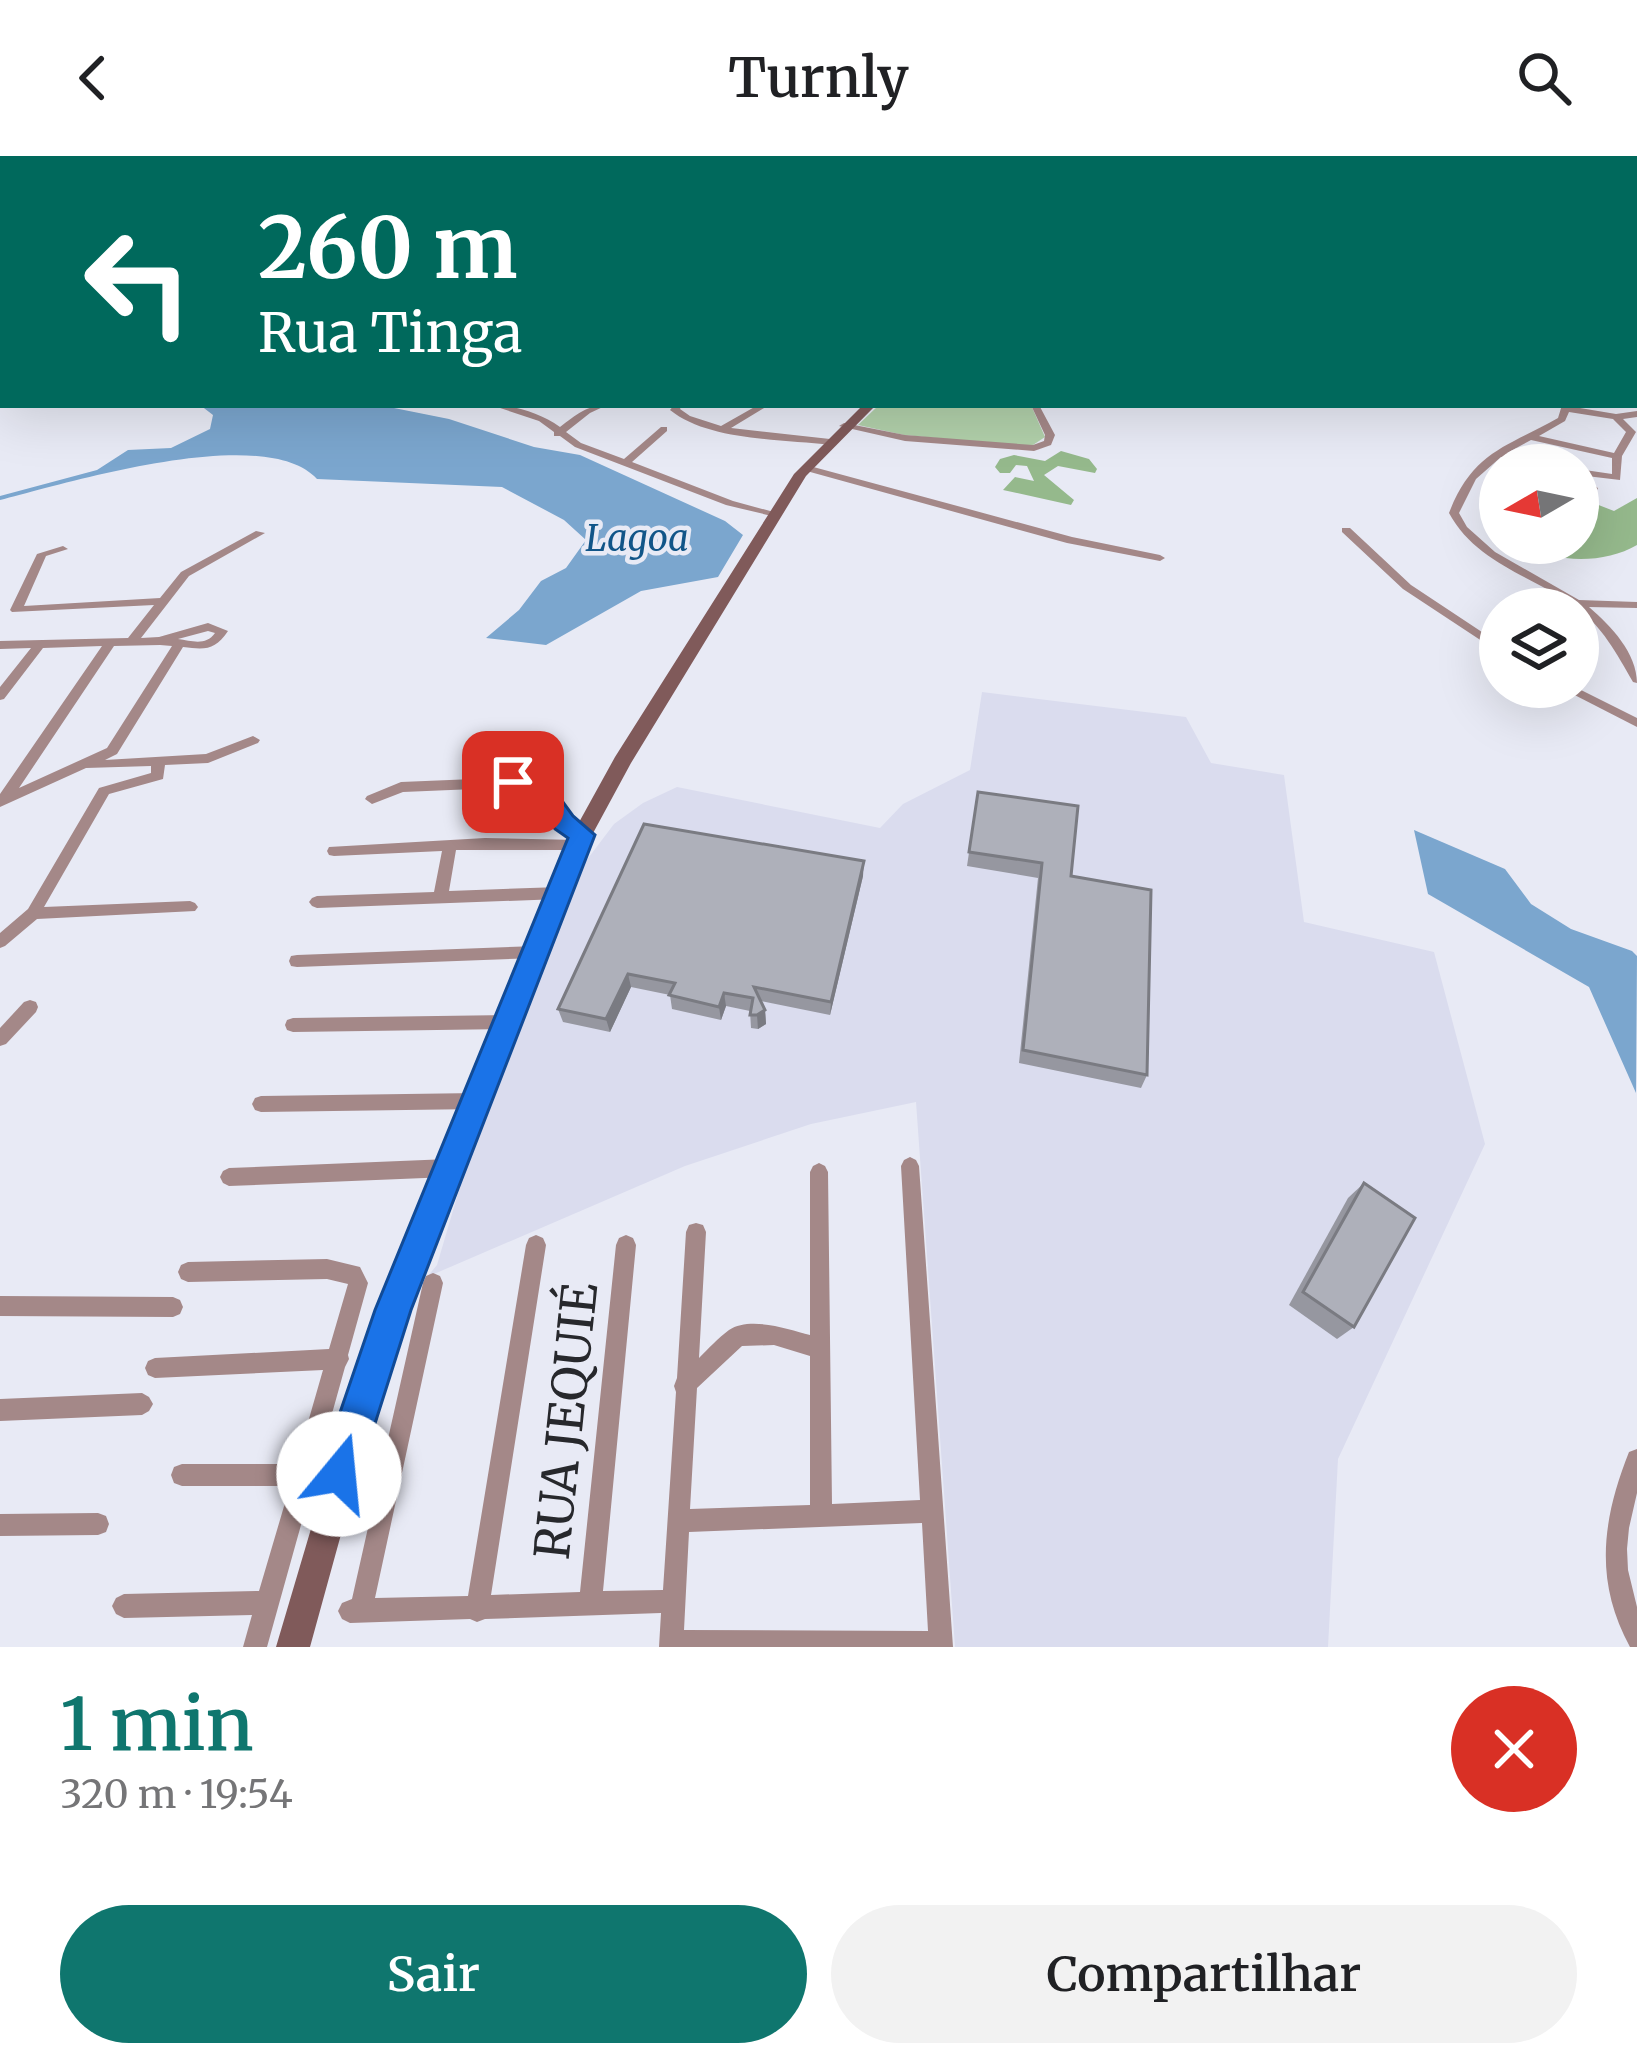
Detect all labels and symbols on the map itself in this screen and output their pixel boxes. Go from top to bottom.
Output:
north arrow [1479,444,1599,564]
water label: Lagoa [585,516,689,561]
pin [462,731,564,833]
street label: RUA JEQUIÉ [522,1279,610,1562]
position arrow [276,1411,402,1537]

